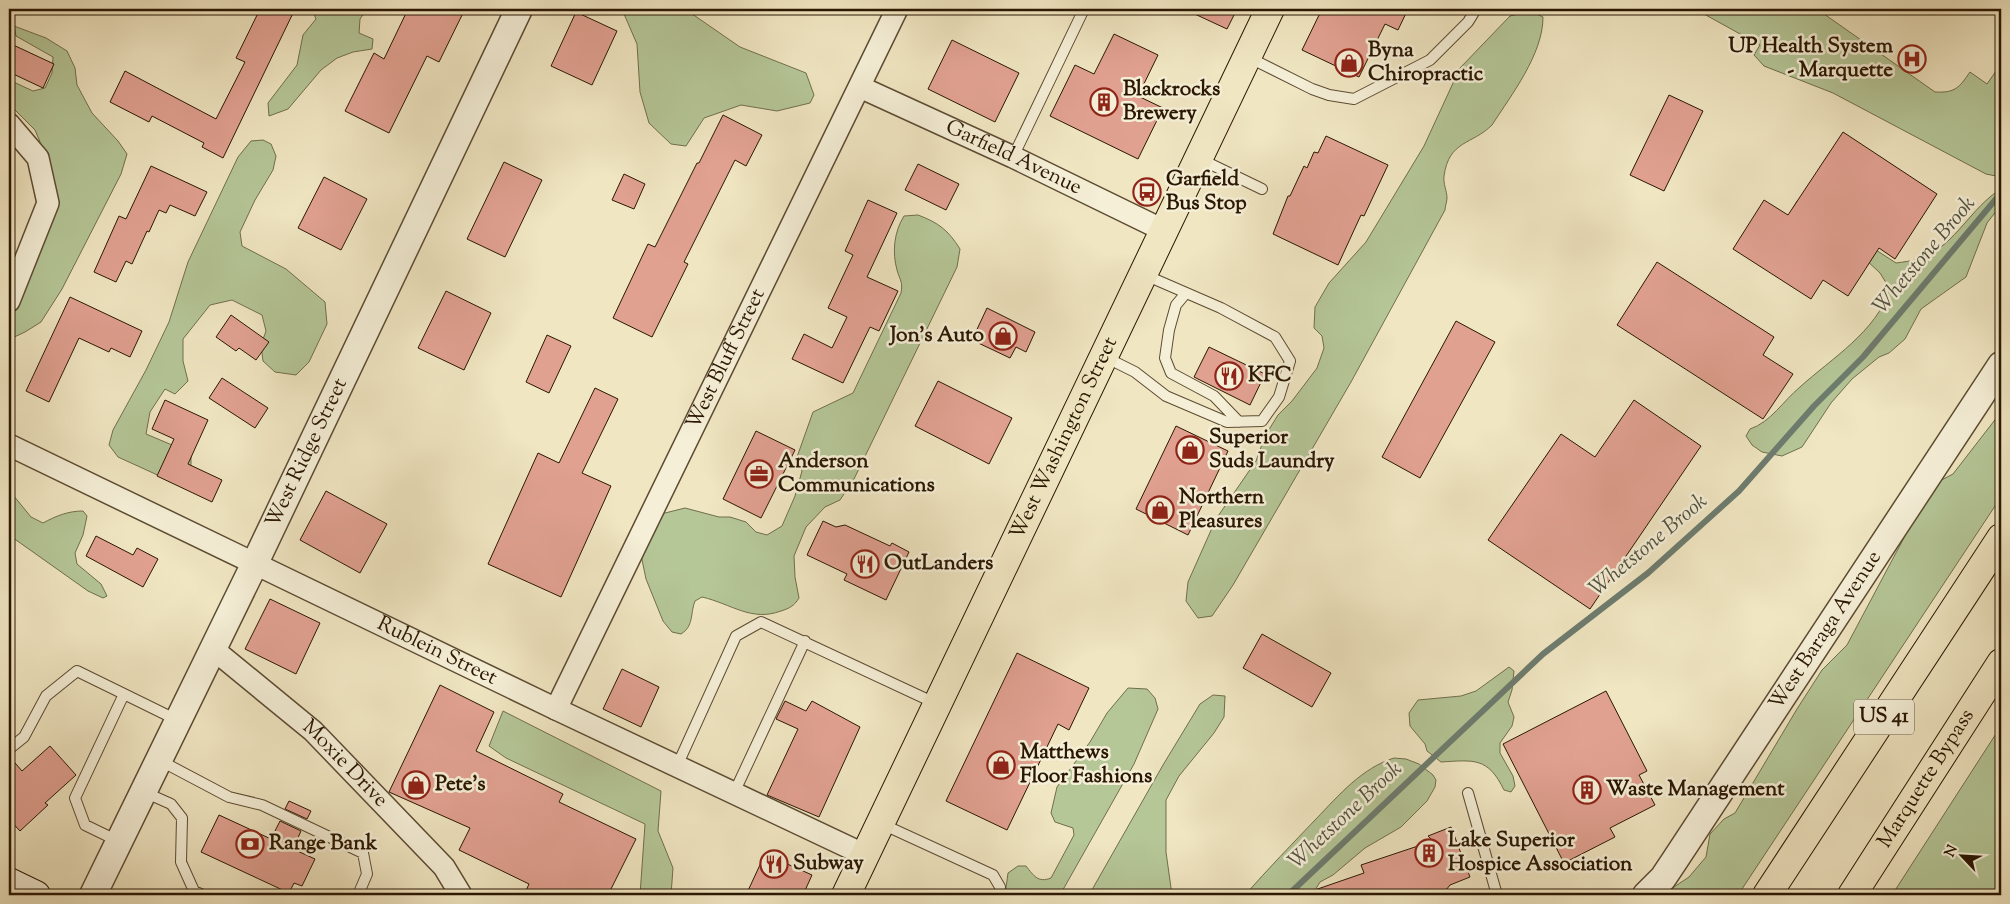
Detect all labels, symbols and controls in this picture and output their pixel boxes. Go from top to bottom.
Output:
place label: UP Health System - Marquette [1728,32,1894,86]
place label: Byna Chiropractic [1368,36,1484,90]
hospital icon: UP Health System - Marquette [1897,44,1927,74]
shop icon: Byna Chiropractic [1334,48,1364,78]
place label: Blackrocks Brewery [1123,75,1220,129]
building icon: Blackrocks Brewery [1089,87,1119,117]
street label: Garfield Avenue [940,113,1087,203]
place label: Garfield Bus Stop [1166,165,1247,219]
bus stop icon: Garfield Bus Stop [1132,177,1162,207]
water label: Whetstone Brook [1866,190,1984,322]
street label: West Bluff Street [679,284,773,435]
place label: Jon's Auto [888,321,985,351]
shop icon: Jon's Auto [988,321,1018,351]
street label: West Washington Street [1003,332,1126,545]
restaurant icon: KFC [1214,361,1244,391]
place label: KFC [1248,361,1292,391]
street label: West Ridge Street [259,374,356,533]
place label: Superior Suds Laundry [1209,423,1335,477]
shop icon: Superior Suds Laundry [1175,435,1205,465]
place label: Anderson Communications [778,447,935,501]
office icon: Anderson Communications [744,459,774,489]
place label: Northern Pleasures [1179,483,1265,537]
water label: Whetstone Brook [1583,487,1715,605]
shop icon: Northern Pleasures [1145,495,1175,525]
street label: West Baraga Avenue [1762,545,1889,717]
restaurant icon: OutLanders [850,549,880,579]
place label: OutLanders [884,549,993,579]
street label: Rublein Street [372,610,502,693]
road number: US 41 [1854,700,1914,734]
street label: Marquette Bypass [1871,703,1982,854]
street label: Moxie Drive [295,713,395,815]
place label: Matthews Floor Fashions [1020,738,1152,792]
shop icon: Matthews Floor Fashions [986,750,1016,780]
water label: Whetstone Brook [1282,754,1410,877]
shop icon: Pete's [401,770,431,800]
place label: Pete's [435,770,485,800]
building icon: Waste Management [1572,775,1602,805]
place label: Waste Management [1606,775,1785,805]
place label: Lake Superior Hospice Association [1448,826,1633,880]
bank icon: Range Bank [235,829,265,859]
place label: Range Bank [269,829,378,859]
north arrow [1938,832,1988,882]
building icon: Lake Superior Hospice Association [1414,838,1444,868]
text: N [1941,842,1963,861]
restaurant icon: Subway [759,849,789,879]
place label: Subway [793,849,864,879]

